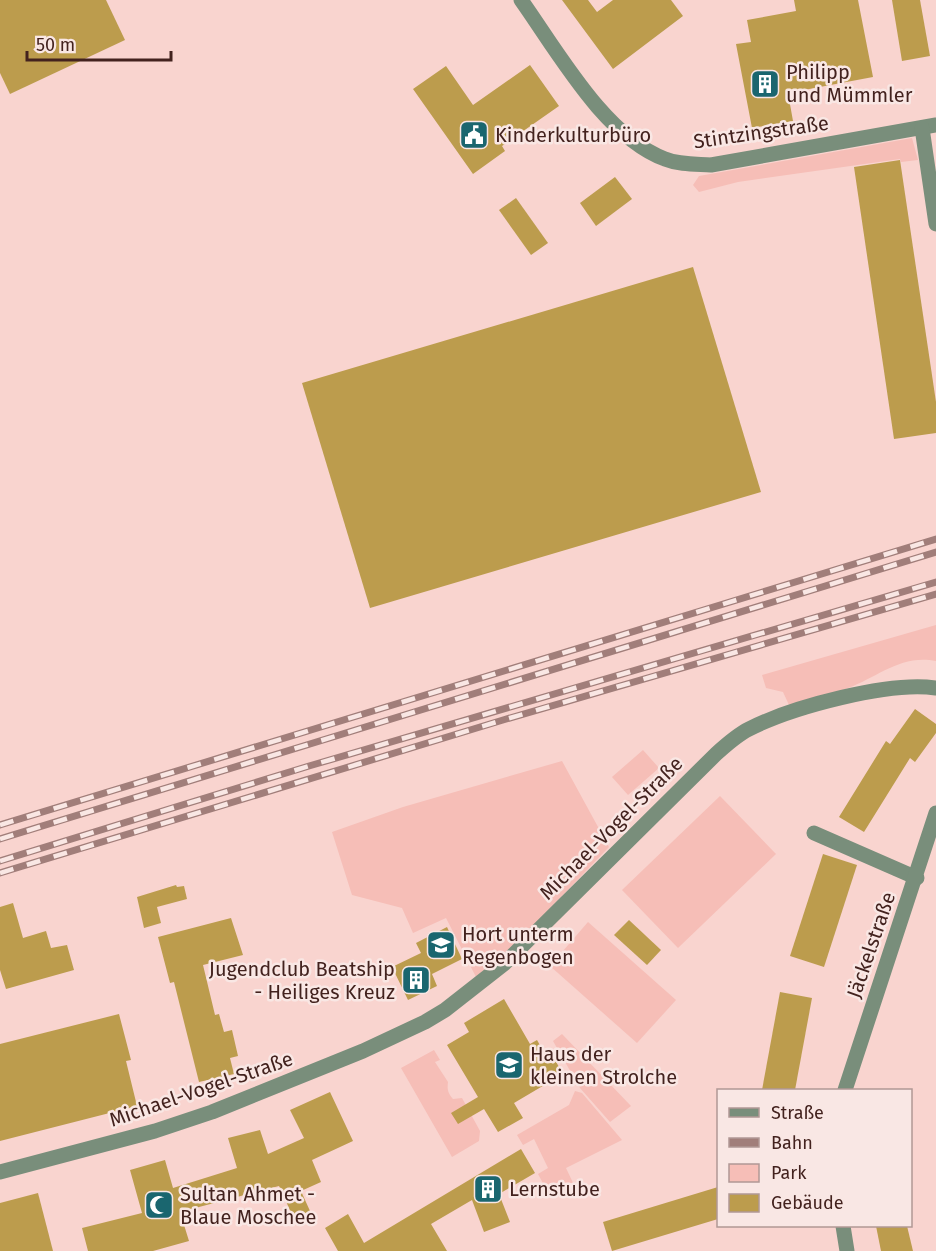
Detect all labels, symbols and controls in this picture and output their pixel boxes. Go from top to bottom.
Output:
scale bar [27,24,171,62]
text: 50 m [36,34,75,56]
place label: Philipp und Mümmler [786,60,913,107]
building icon: Philipp und Mümmler [749,68,781,100]
street label: Stintzingstraße [692,111,830,153]
public building icon: Kinderkulturbüro [458,119,490,151]
place label: Kinderkulturbüro [495,123,651,147]
street label: Michael-Vogel-Straße [534,751,688,905]
street label: Jäckelstraße [842,889,900,1001]
place label: Hort unterm Regenbogen [462,922,574,969]
school or university icon: Hort unterm Regenbogen [425,929,457,961]
place label: Jugendclub Beatship - Heiliges Kreuz [209,957,395,1004]
building icon: Jugendclub Beatship - Heiliges Kreuz [400,964,432,996]
place label: Haus der kleinen Strolche [530,1042,677,1089]
street label: Michael-Vogel-Straße [106,1046,296,1132]
school or university icon: Haus der kleinen Strolche [493,1049,525,1081]
legend [717,1089,912,1227]
text: Straße [771,1102,824,1124]
text: Bahn [771,1132,813,1154]
text: Park [771,1162,807,1184]
building icon: Lernstube [472,1173,504,1205]
place label: Lernstube [509,1177,600,1201]
place label: Sultan Ahmet - Blaue Moschee [180,1182,316,1229]
mosque icon: Sultan Ahmet - Blaue Moschee [143,1189,175,1221]
text: Gebäude [771,1192,844,1214]

